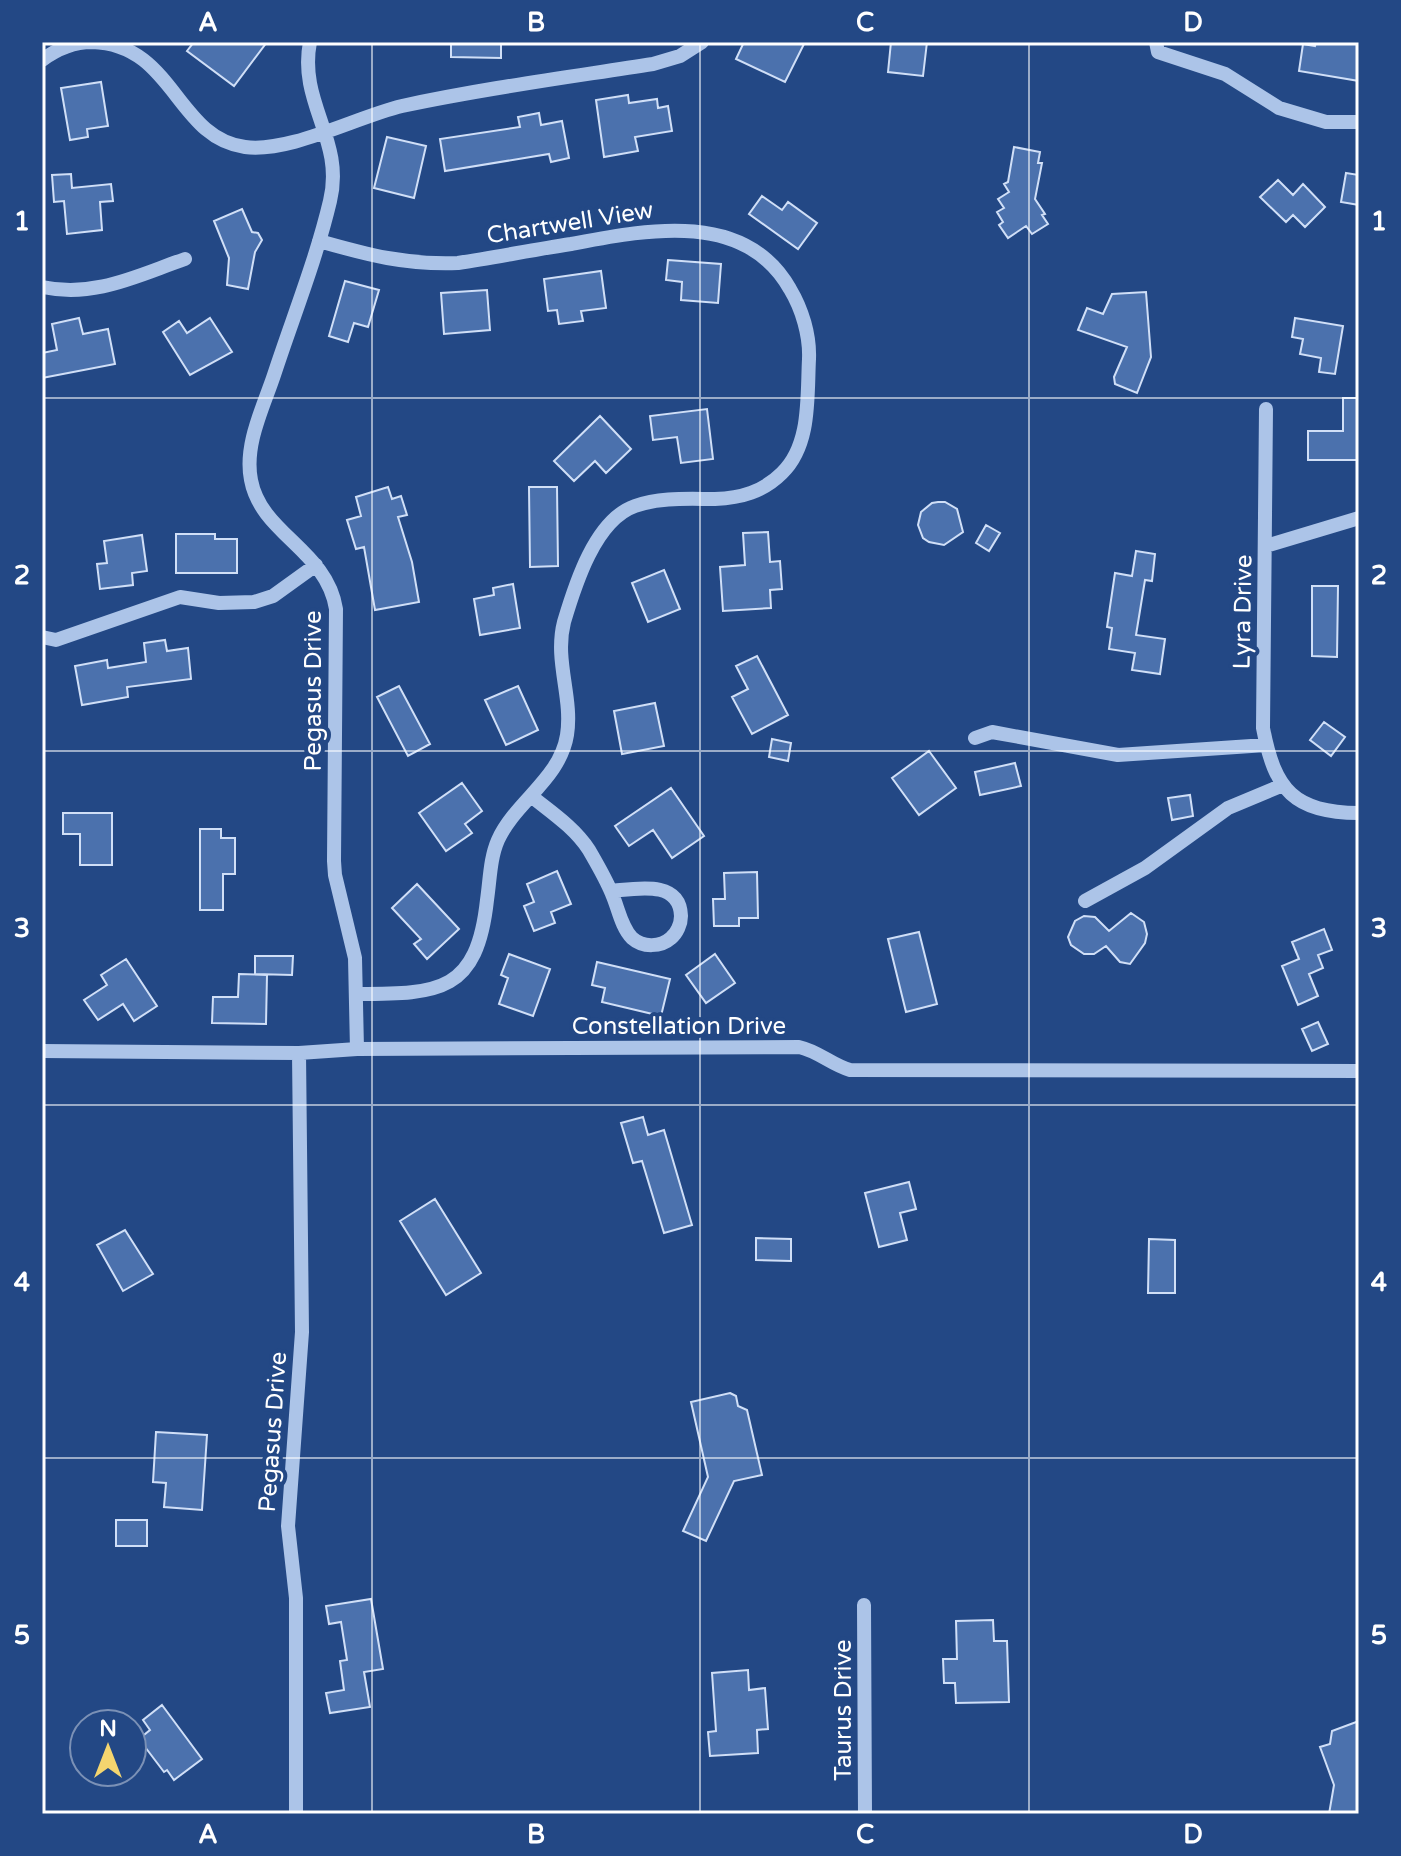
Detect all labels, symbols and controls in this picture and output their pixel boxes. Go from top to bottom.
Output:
text: A [198,7,218,38]
text: B [527,7,545,38]
text: C [856,7,874,38]
text: D [1183,7,1203,38]
street label: Chartwell View [485,195,655,251]
text: 1 [14,206,30,237]
text: 1 [1371,206,1387,237]
street label: Lyra Drive [1228,554,1258,670]
text: 2 [14,560,30,591]
text: 2 [1371,560,1387,591]
street label: Pegasus Drive [299,610,328,772]
text: 3 [14,913,30,944]
text: 3 [1371,913,1387,944]
street label: Constellation Drive [572,1012,786,1041]
text: 4 [14,1267,30,1298]
text: 4 [1371,1267,1387,1298]
street label: Pegasus Drive [253,1351,293,1513]
text: 5 [14,1620,30,1651]
text: 5 [1371,1620,1387,1651]
street label: Taurus Drive [829,1639,858,1781]
north arrow [68,1708,148,1788]
text: N [99,1716,117,1742]
text: A [198,1819,218,1850]
text: B [527,1819,545,1850]
text: C [856,1819,874,1850]
text: D [1183,1819,1203,1850]

